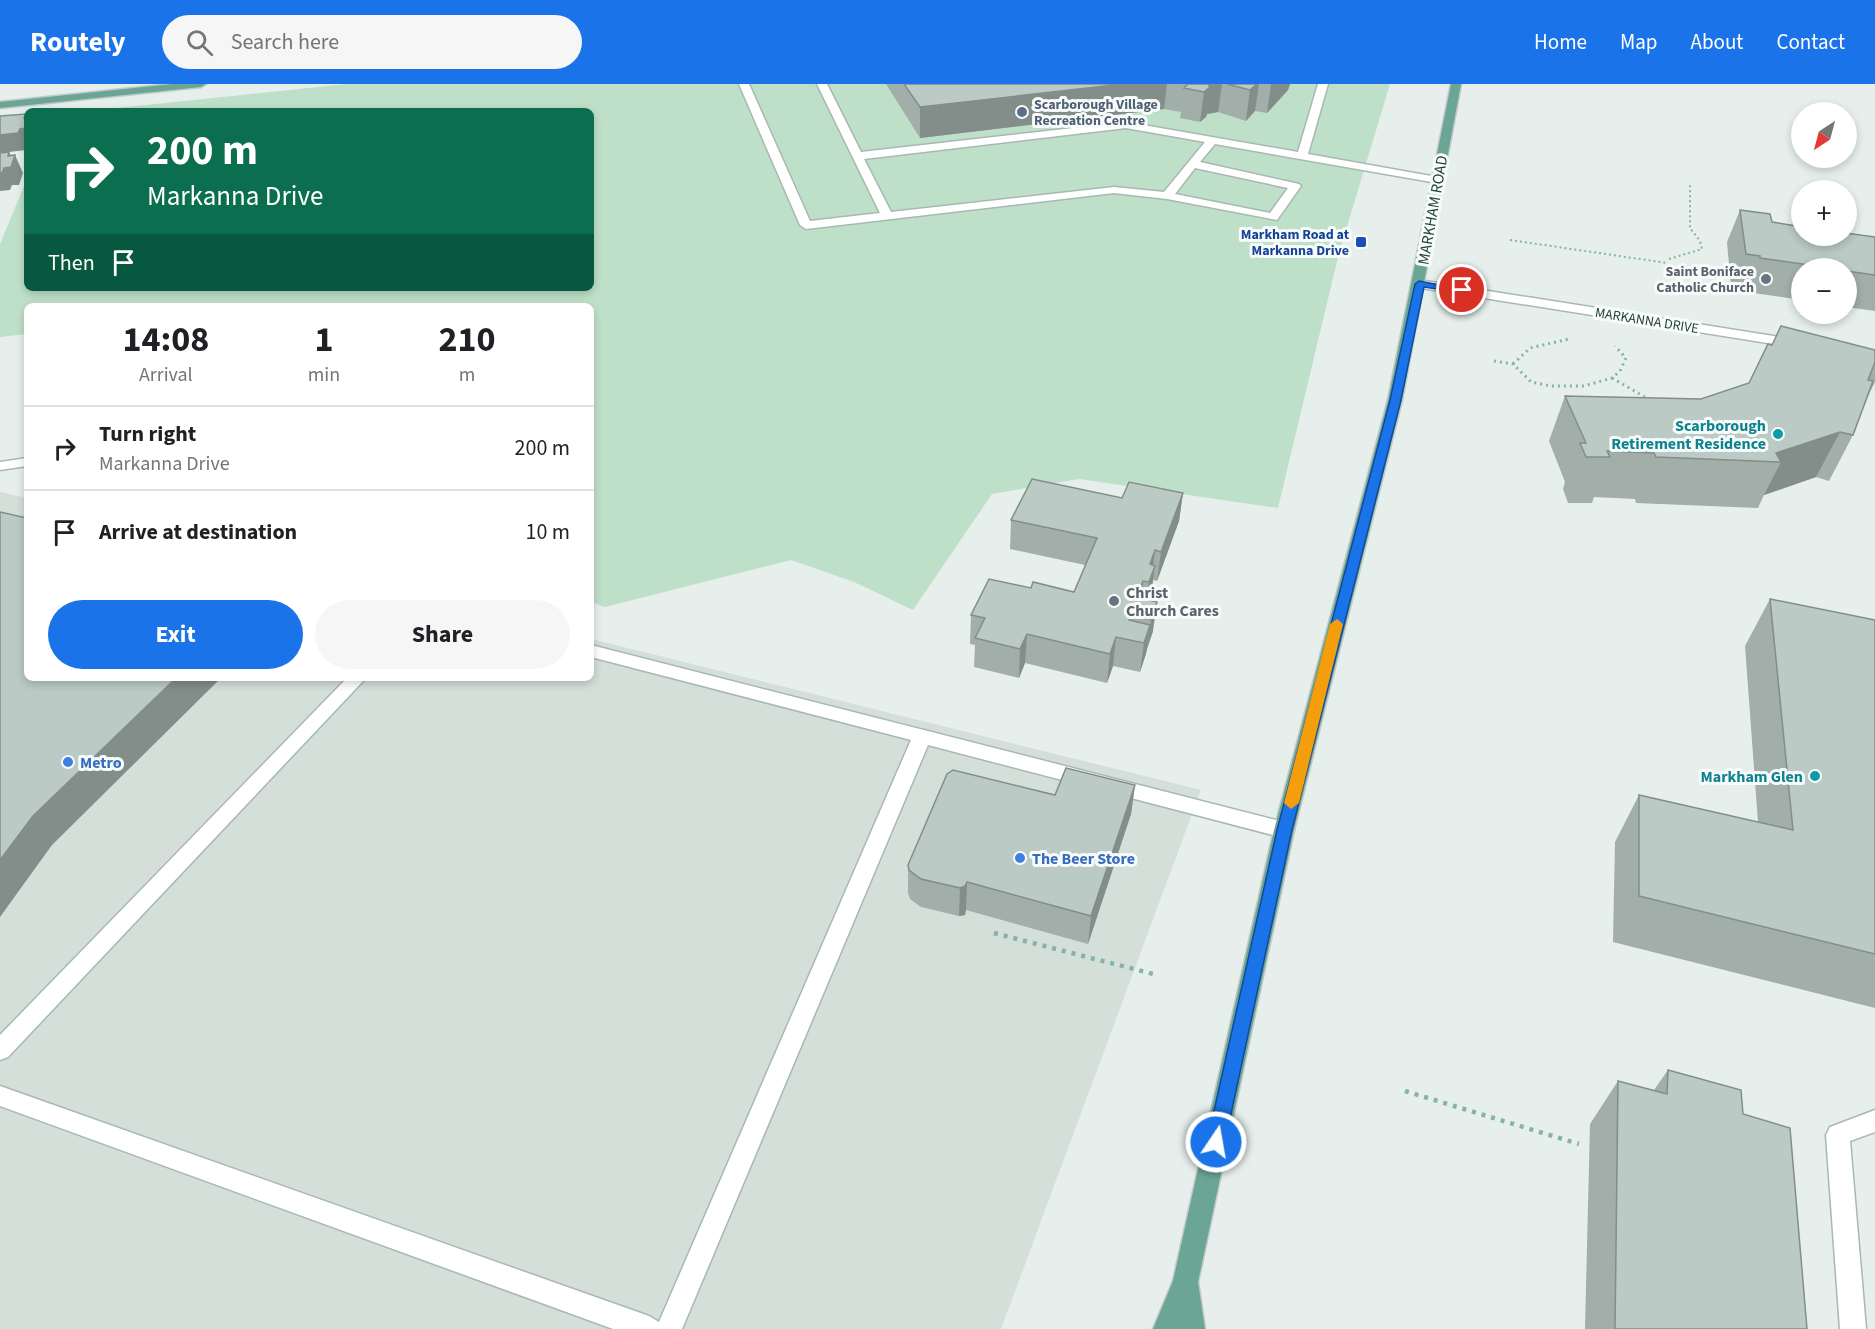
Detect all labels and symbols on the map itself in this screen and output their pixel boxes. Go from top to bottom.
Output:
place label: Scarborough Village Recreation Centre [1034,95,1158,131]
north arrow [1791,102,1857,168]
marker: Scarborough Village Recreation Centre [1015,105,1029,119]
street label: MARKHAM ROAD [1413,154,1453,267]
place label: Markham Road at Markanna Drive [1241,225,1350,261]
marker: Markham Road at Markanna Drive [1354,235,1368,249]
place label: Saint Boniface Catholic Church [1656,262,1754,298]
pin [1436,264,1487,315]
marker: Saint Boniface Catholic Church [1759,272,1773,286]
street label: MARKANNA DRIVE [1594,303,1700,339]
place label: Scarborough Retirement Residence [1611,415,1766,455]
marker: Scarborough Retirement Residence [1771,427,1785,441]
place label: Christ Church Cares [1126,582,1219,622]
marker: Christ Church Cares [1107,594,1121,608]
place label: Metro [80,752,122,774]
marker: Metro [61,755,75,769]
place label: Markham Glen [1701,766,1803,788]
marker: Markham Glen [1808,769,1822,783]
place label: The Beer Store [1032,848,1135,870]
marker: The Beer Store [1013,851,1027,865]
position arrow [1184,1110,1248,1174]

